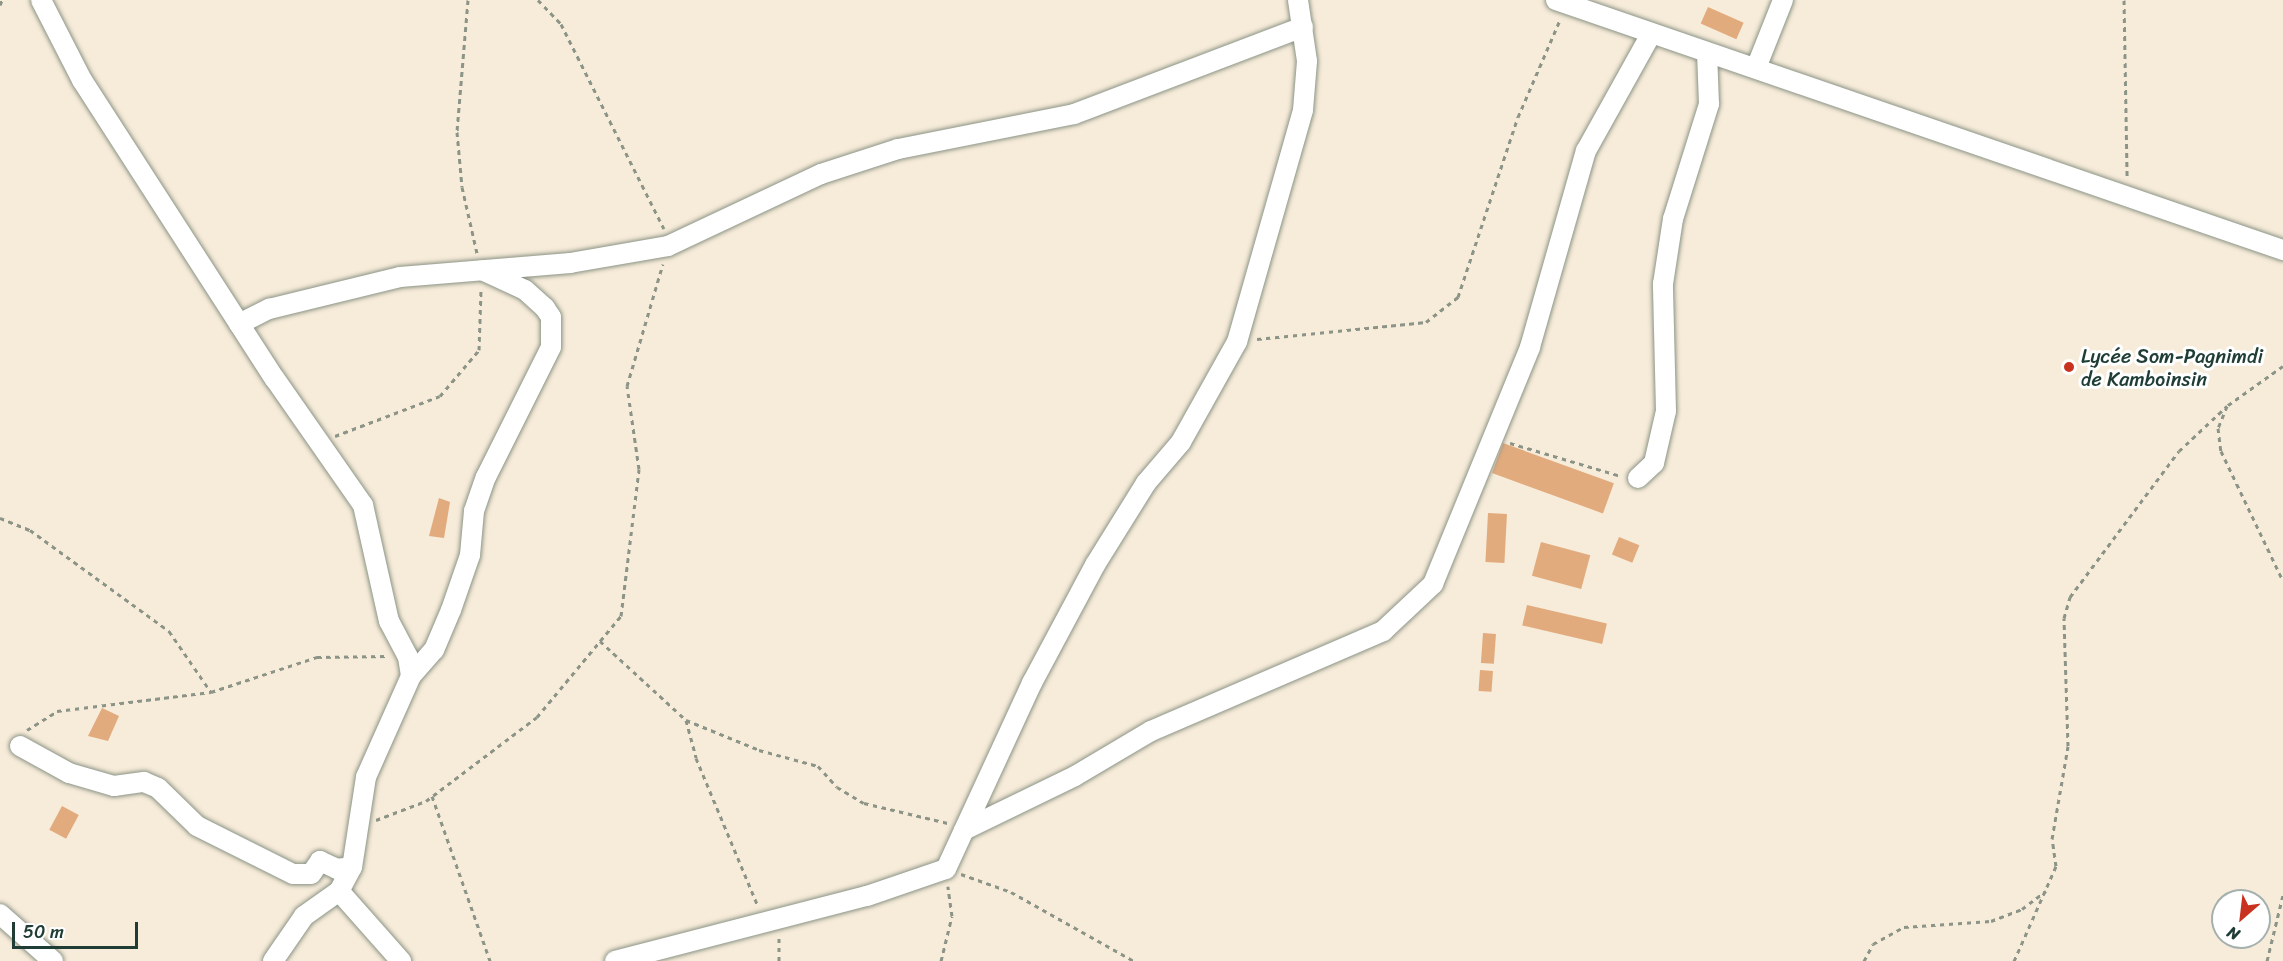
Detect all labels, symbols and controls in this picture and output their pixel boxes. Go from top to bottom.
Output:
place label: Lycée Som-Pagnimdi de Kamboinsin [2081,344,2263,391]
marker: Lycée Som-Pagnimdi de Kamboinsin [2062,360,2076,374]
north arrow [2211,889,2271,949]
scale bar [15,910,141,948]
text: 50 m [23,916,64,948]
text: N [2222,918,2245,949]

